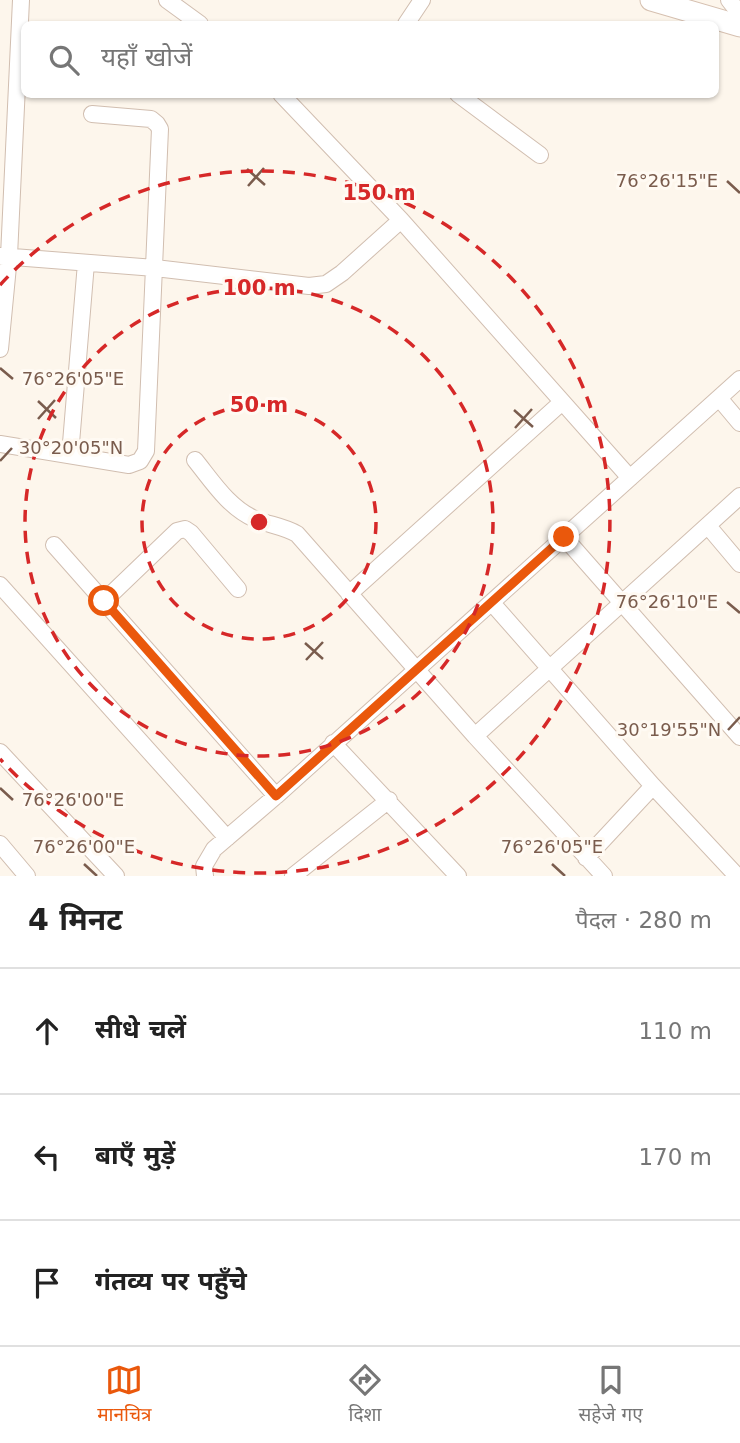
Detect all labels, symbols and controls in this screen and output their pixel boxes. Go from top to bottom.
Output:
search box [21,21,719,98]
icon: search [45,41,83,79]
text: यहाँ खोजें [101,42,192,72]
text: 76°26'15"E [616,170,718,191]
text: 150 m [342,181,416,205]
text: 100 m [222,276,296,300]
text: 76°26'05"E [22,368,124,389]
text: 50 m [230,393,288,417]
text: 30°20'05"N [19,437,123,458]
centre of rings [247,510,271,534]
route end [548,521,579,552]
route start [88,585,119,616]
text: 76°26'10"E [616,591,718,612]
text: 30°19'55"N [617,719,721,740]
text: 76°26'00"E [22,789,124,810]
text: 76°26'00"E [33,836,135,857]
text: 76°26'05"E [501,836,603,857]
text: 4 मिनट [28,902,122,937]
text: पैदल · 280 m [576,907,712,933]
icon: ahead [28,1012,66,1050]
text: सीधे चलें [95,1014,186,1044]
text: 110 m [638,1018,712,1044]
icon: left [28,1138,66,1176]
text: बाएँ मुड़ें [95,1140,175,1170]
text: 170 m [638,1144,712,1170]
icon: arrive [28,1264,66,1302]
text: गंतव्य पर पहुँचे [95,1266,247,1296]
tab: मानचित्र [97,1361,152,1429]
tab: दिशा [346,1361,384,1429]
tab: सहेजे गए [578,1361,643,1429]

